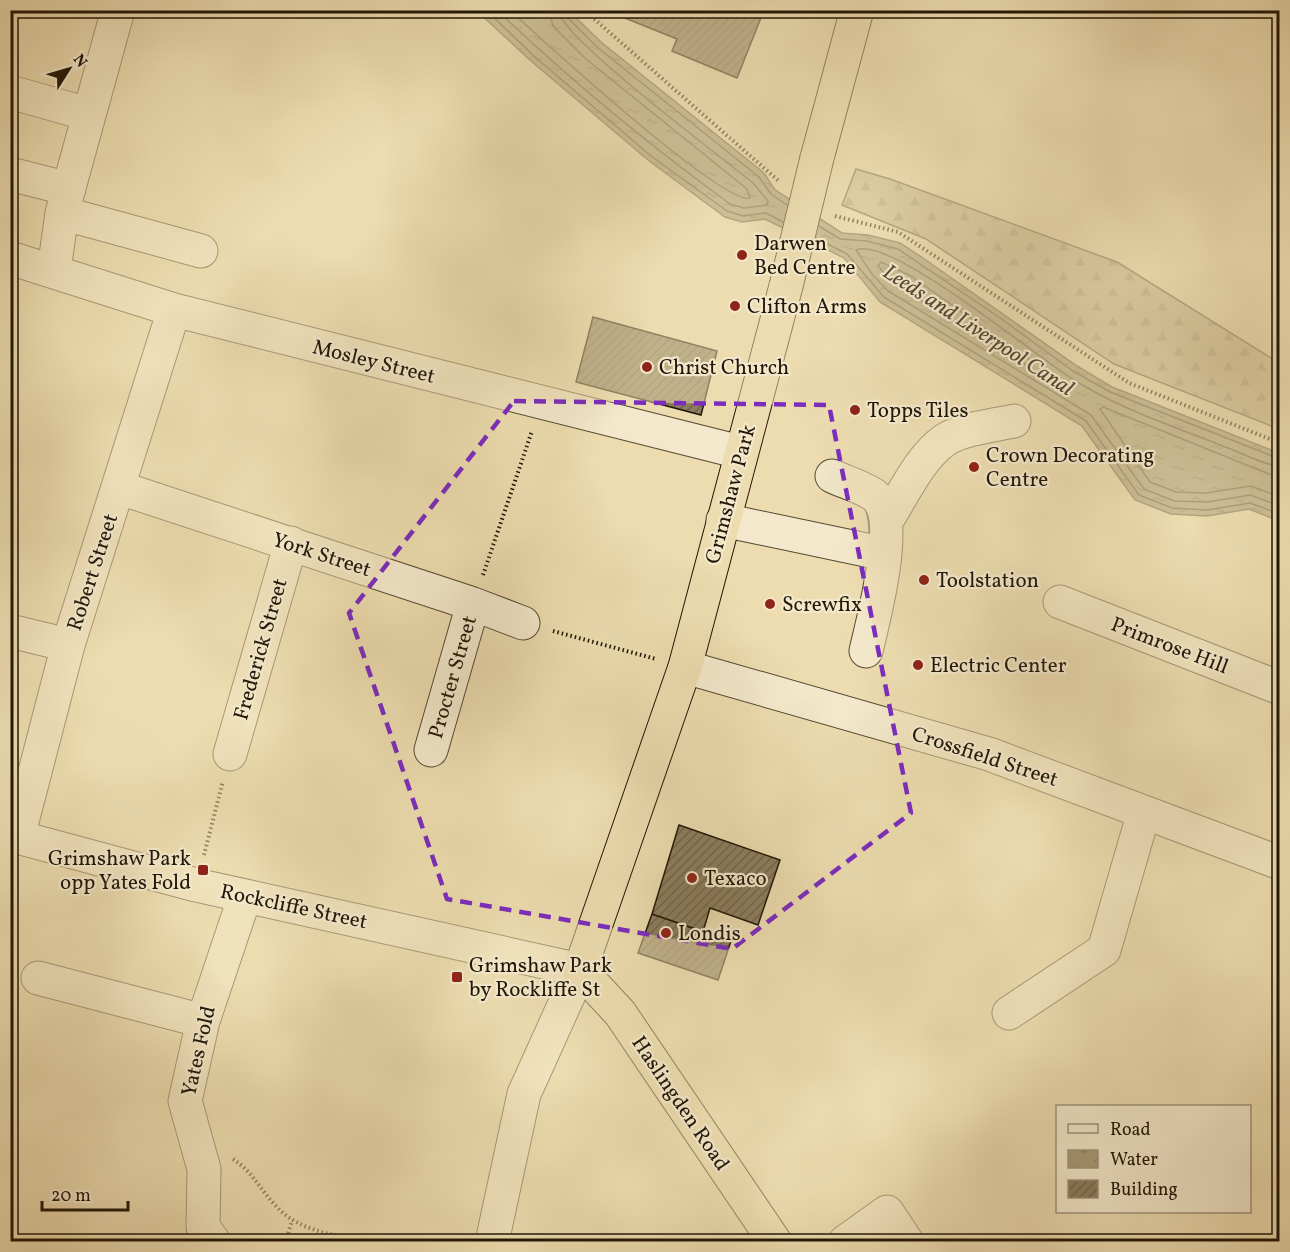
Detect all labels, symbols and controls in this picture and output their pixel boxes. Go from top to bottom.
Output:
north arrow [39,39,99,99]
text: N [67,50,92,73]
place label: Darwen Bed Centre [754,230,855,283]
marker: Darwen Bed Centre [735,248,749,262]
water label: Leeds and Liverpool Canal [876,258,1080,405]
place label: Clifton Arms [747,293,867,322]
marker: Clifton Arms [728,299,742,313]
street label: Mosley Street [309,333,438,392]
place label: Christ Church [659,354,789,383]
marker: Christ Church [640,360,654,374]
place label: Topps Tiles [867,397,968,426]
marker: Topps Tiles [848,403,862,417]
street label: Grimshaw Park [699,421,764,567]
place label: Crown Decorating Centre [986,442,1154,495]
marker: Crown Decorating Centre [967,460,981,474]
street label: Robert Street [61,510,126,635]
street label: York Street [269,526,375,585]
place label: Toolstation [936,567,1039,596]
marker: Toolstation [917,573,931,587]
street label: Frederick Street [227,575,296,724]
place label: Screwfix [782,591,862,620]
marker: Screwfix [763,597,777,611]
street label: Primrose Hill [1107,611,1232,682]
street label: Procter Street [422,613,485,742]
place label: Electric Center [930,652,1067,681]
marker: Electric Center [911,658,925,672]
street label: Crossfield Street [908,720,1061,795]
place label: Grimshaw Park opp Yates Fold [48,845,192,898]
marker: Grimshaw Park opp Yates Fold [196,863,210,877]
place label: Texaco [704,865,767,894]
marker: Texaco [685,871,699,885]
street label: Rockcliffe Street [217,878,370,937]
place label: Londis [678,920,741,949]
marker: Londis [659,926,673,940]
place label: Grimshaw Park by Rockliffe St [469,952,613,1005]
marker: Grimshaw Park by Rockliffe St [450,970,464,984]
street label: Yates Fold [175,1003,224,1099]
street label: Haslingden Road [624,1031,736,1177]
legend [1056,1105,1251,1213]
text: Road [1110,1118,1151,1143]
text: Water [1110,1148,1158,1173]
scale bar [42,1174,128,1212]
text: Building [1110,1178,1178,1203]
text: 20 m [51,1184,91,1209]

